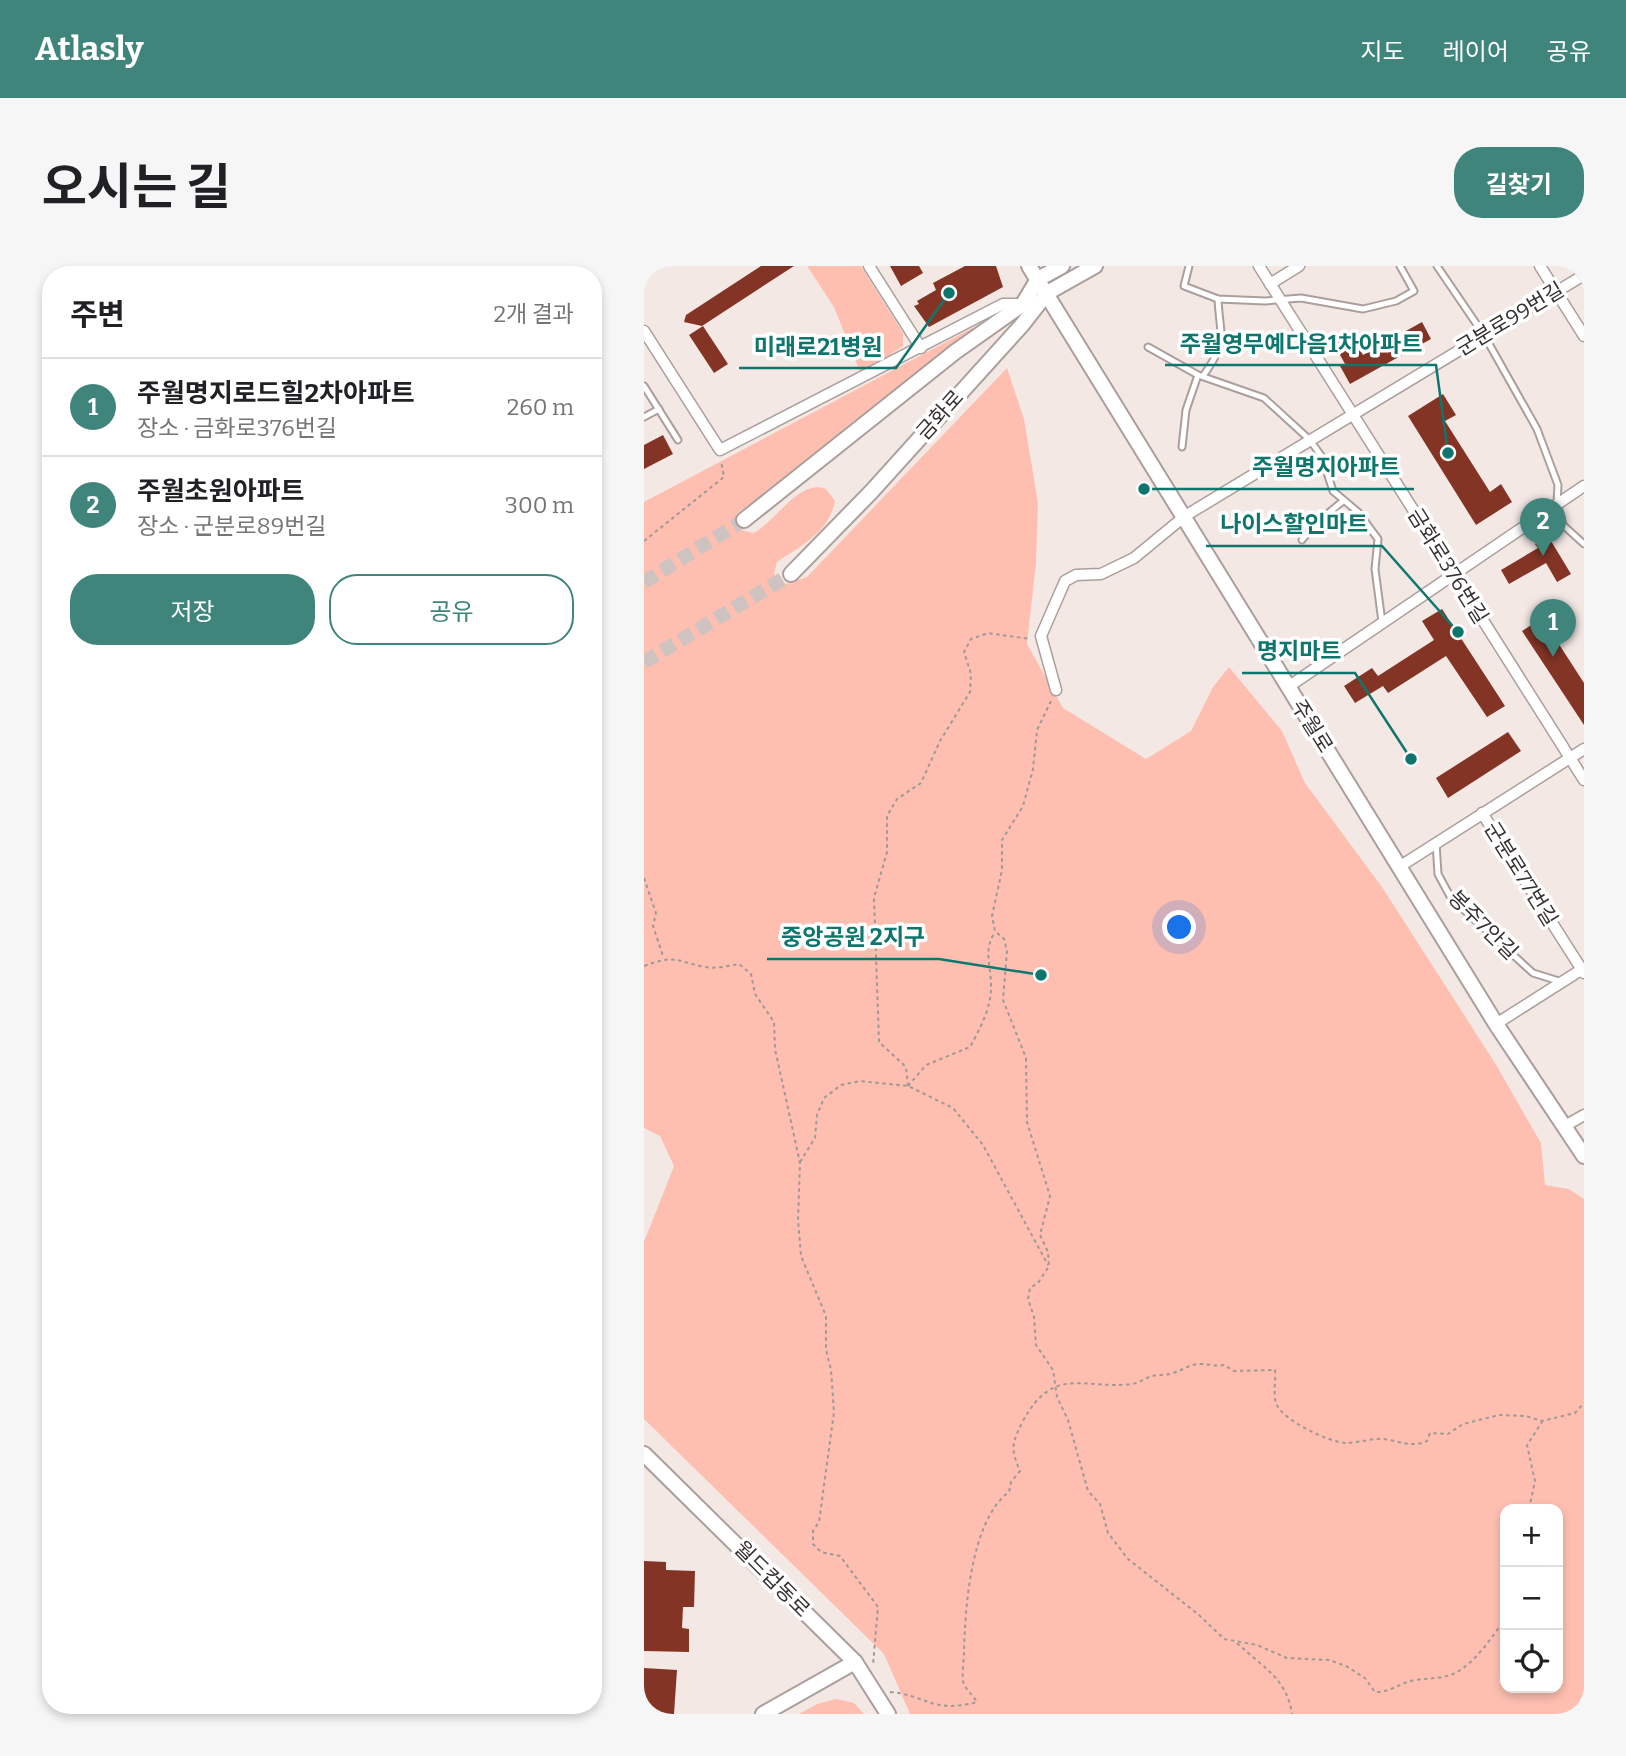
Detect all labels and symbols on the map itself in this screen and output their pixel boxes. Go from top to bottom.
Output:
street label: 군분로99번길 [1451,277,1569,361]
callout: 주월영무예다음1차아파트 [1165,321,1436,365]
callout: 미래로21병원 [739,324,896,368]
text: 주월영무예다음1차아파트 [1180,330,1422,358]
text: 미래로21병원 [754,333,882,361]
street label: 금화로 [911,385,969,445]
callout: 주월명지아파트 [1238,445,1414,489]
text: 주월명지아파트 [1252,453,1400,481]
pin: 2 [1520,498,1566,556]
callout: 나이스할인마트 [1206,502,1382,546]
street label: 금화로376번길 [1402,503,1494,629]
text: 나이스할인마트 [1220,510,1368,538]
pin: 1 [1530,599,1576,657]
callout: 명지마트 [1242,629,1355,673]
text: 명지마트 [1257,637,1341,665]
street label: 주월로 [1286,695,1338,757]
street label: 군분로77번길 [1479,817,1563,931]
street label: 봉주7안길 [1443,885,1523,965]
your location [1162,910,1196,944]
callout: 중앙공원 2지구 [767,915,939,959]
text: 중앙공원 2지구 [781,923,925,951]
street label: 월드컵동로 [729,1536,815,1622]

